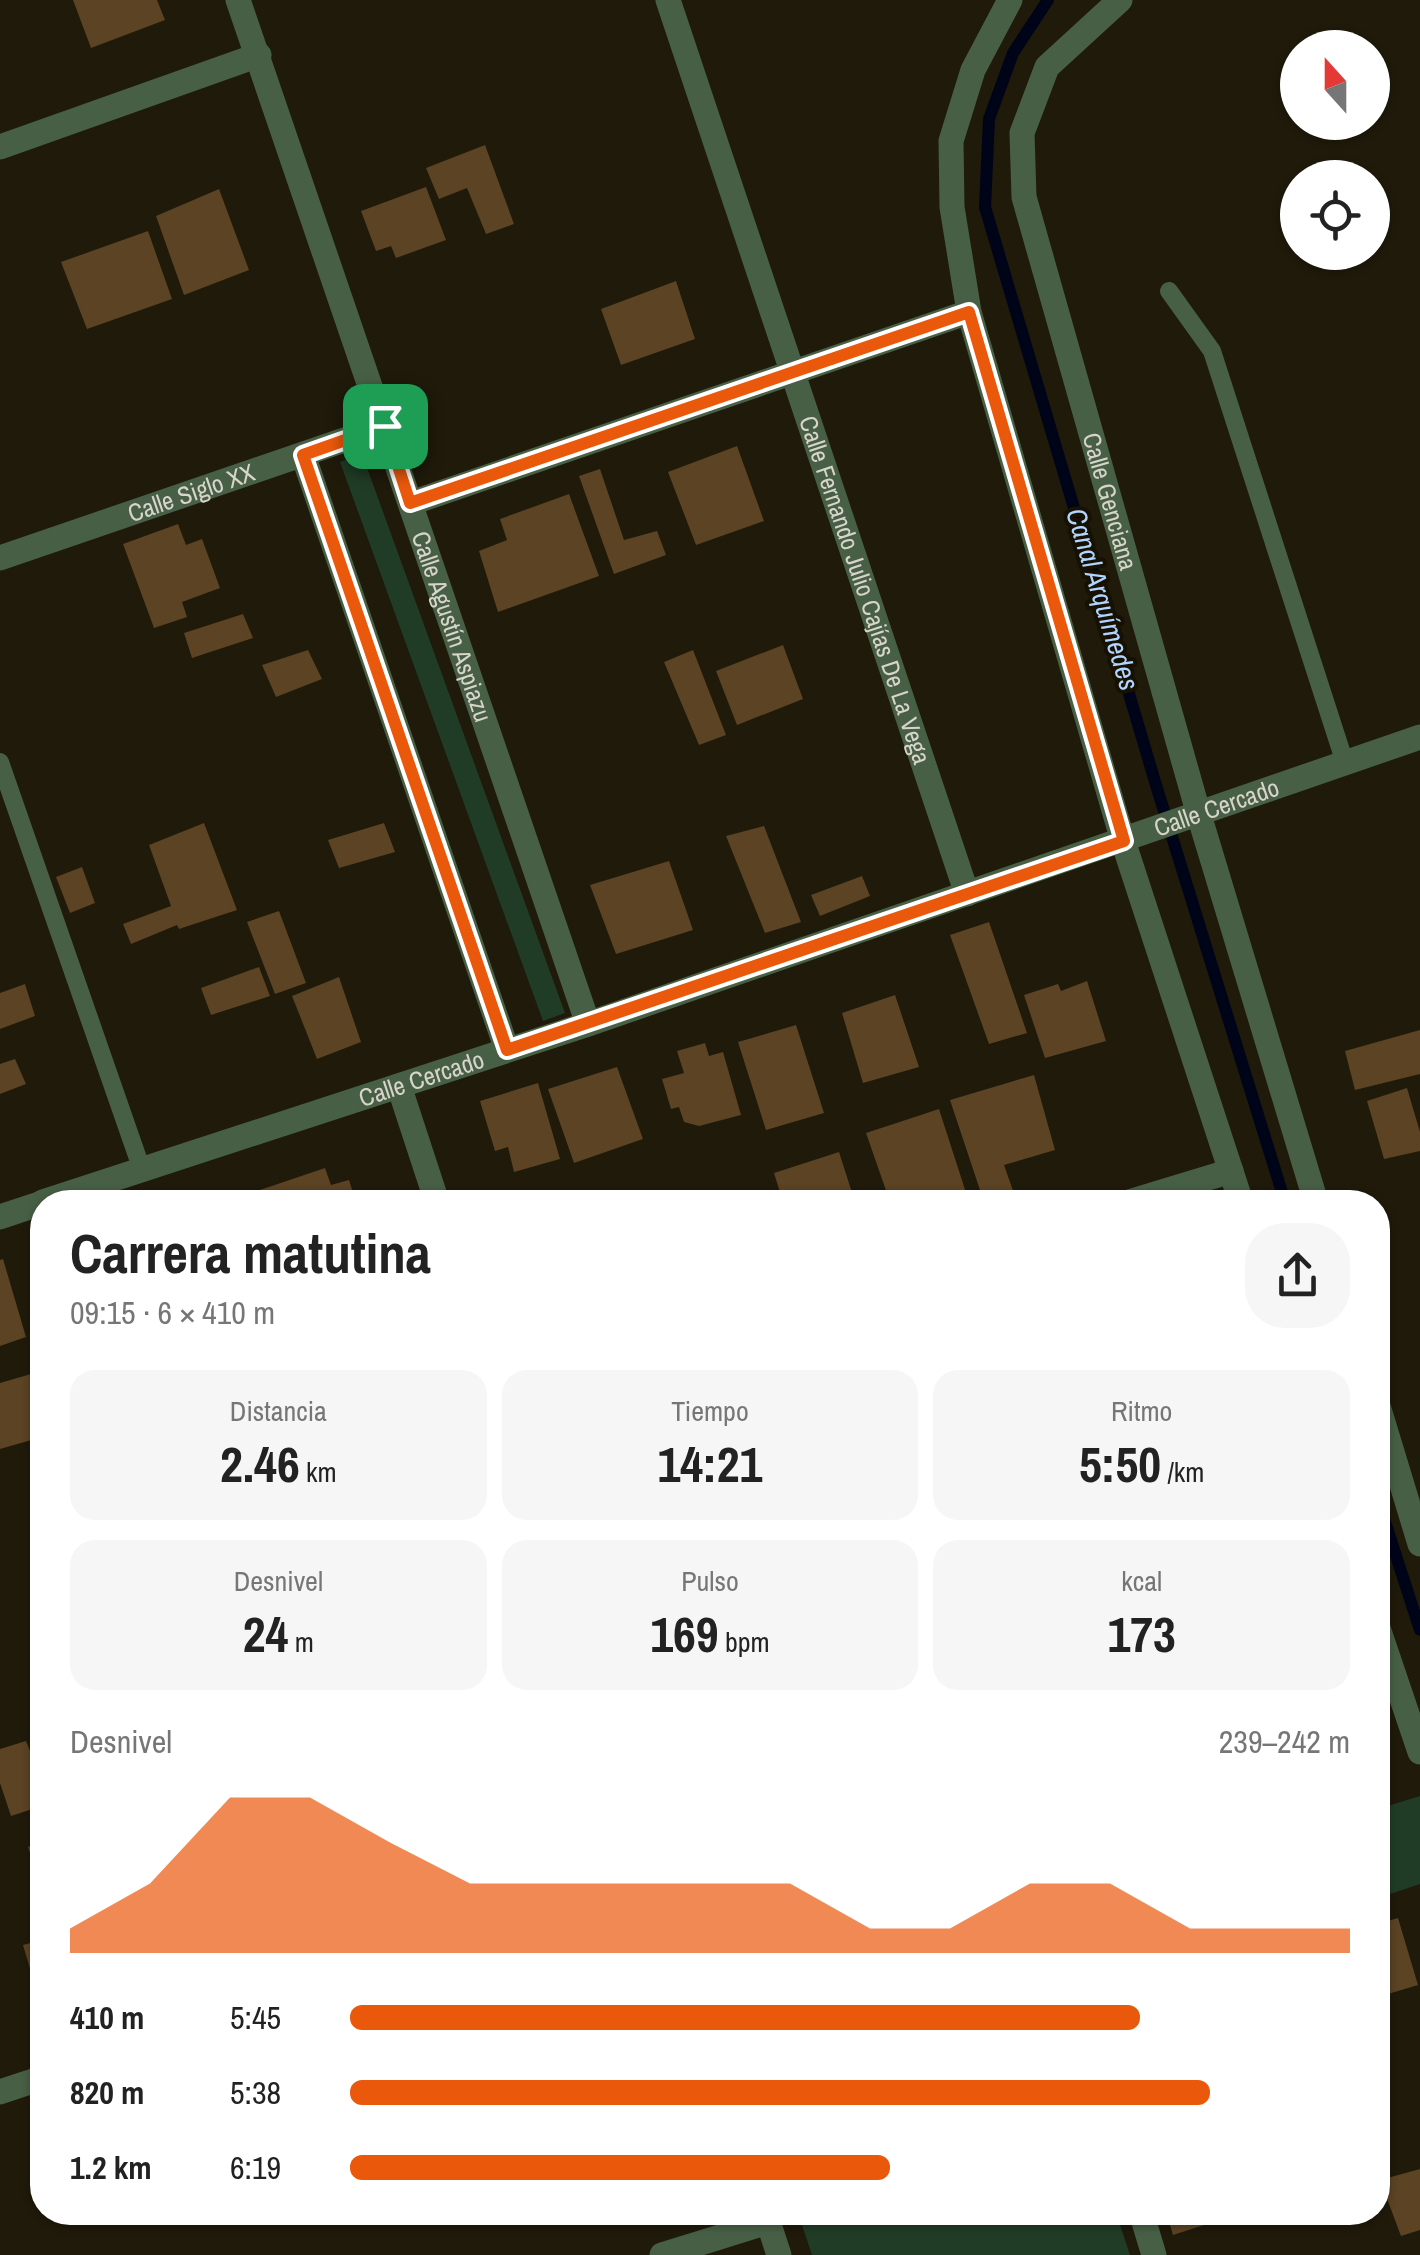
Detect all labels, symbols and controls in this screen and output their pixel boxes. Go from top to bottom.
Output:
north arrow [1280,30,1390,140]
map controls [1280,30,1390,270]
button: locate [1280,160,1390,270]
pin [343,384,428,469]
icon: arrive [358,399,413,454]
street label: Calle Fernando Julio Cajías De La Vega [791,411,939,769]
street label: Calle Genciana [1075,429,1146,575]
street label: Calle Siglo XX [123,455,259,530]
water label: Canal Arquímedes [1057,503,1149,695]
street label: Calle Agustín Aspiazu [404,526,500,726]
street label: Calle Cercado [1149,770,1283,845]
street label: Calle Cercado [354,1042,488,1115]
text: Carrera matutina [70,1216,431,1290]
button: share [1245,1223,1350,1328]
text: 09:15 · 6 × 410 m [70,1291,275,1334]
text: Distancia [230,1392,327,1430]
text: Tiempo [671,1392,749,1430]
text: Ritmo [1111,1392,1172,1430]
text: 2.46 [220,1430,300,1498]
text: 14:21 [658,1430,762,1498]
text: 5:50 [1079,1430,1161,1498]
text: km [300,1453,337,1491]
text: /km [1161,1453,1204,1491]
text: Desnivel [234,1562,323,1600]
text: Pulso [681,1562,739,1600]
text: kcal [1121,1562,1162,1600]
text: 24 [243,1600,288,1668]
text: 169 [650,1600,719,1668]
text: 173 [1107,1600,1176,1668]
text: m [288,1623,314,1661]
text: bpm [719,1623,770,1661]
text: Desnivel [70,1720,172,1763]
text: 239–242 m [1219,1720,1350,1763]
text: 410 m [70,1996,144,2039]
text: 5:45 [230,1996,281,2039]
text: 820 m [70,2071,144,2114]
text: 5:38 [230,2071,281,2114]
text: 1.2 km [70,2146,152,2189]
text: 6:19 [230,2146,281,2189]

